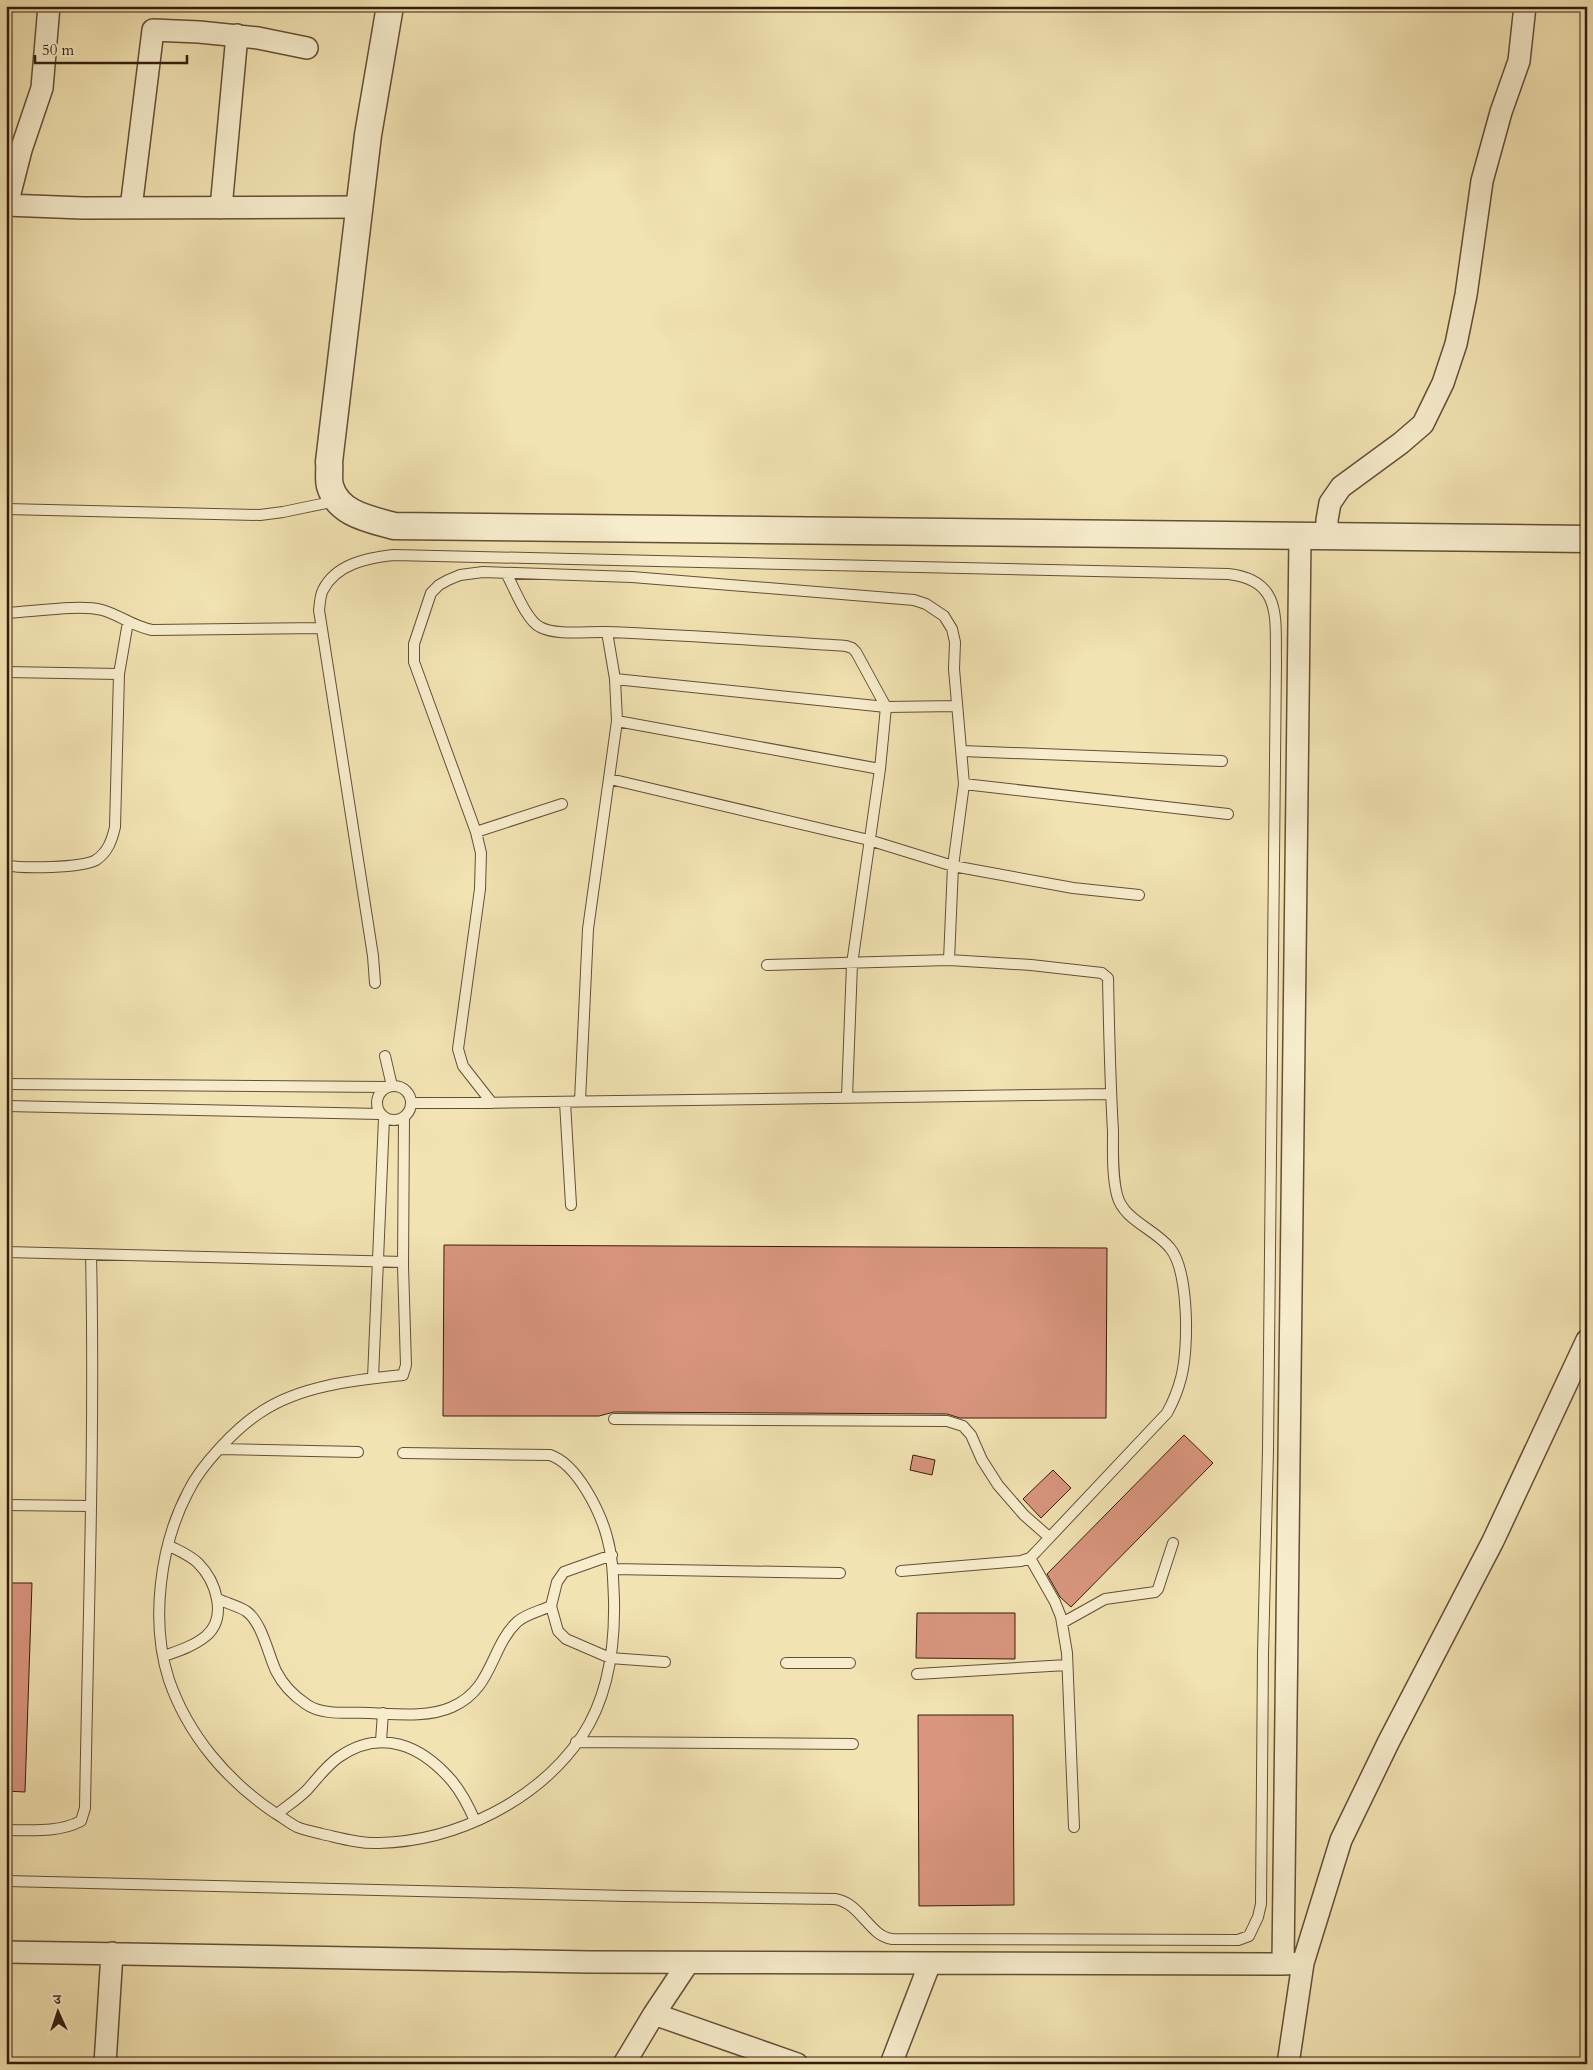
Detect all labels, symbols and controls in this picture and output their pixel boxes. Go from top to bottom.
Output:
scale bar [35,32,188,64]
text: 50 m [42,40,74,60]
north arrow [32,1988,82,2038]
text: उ [52,1990,62,2009]

